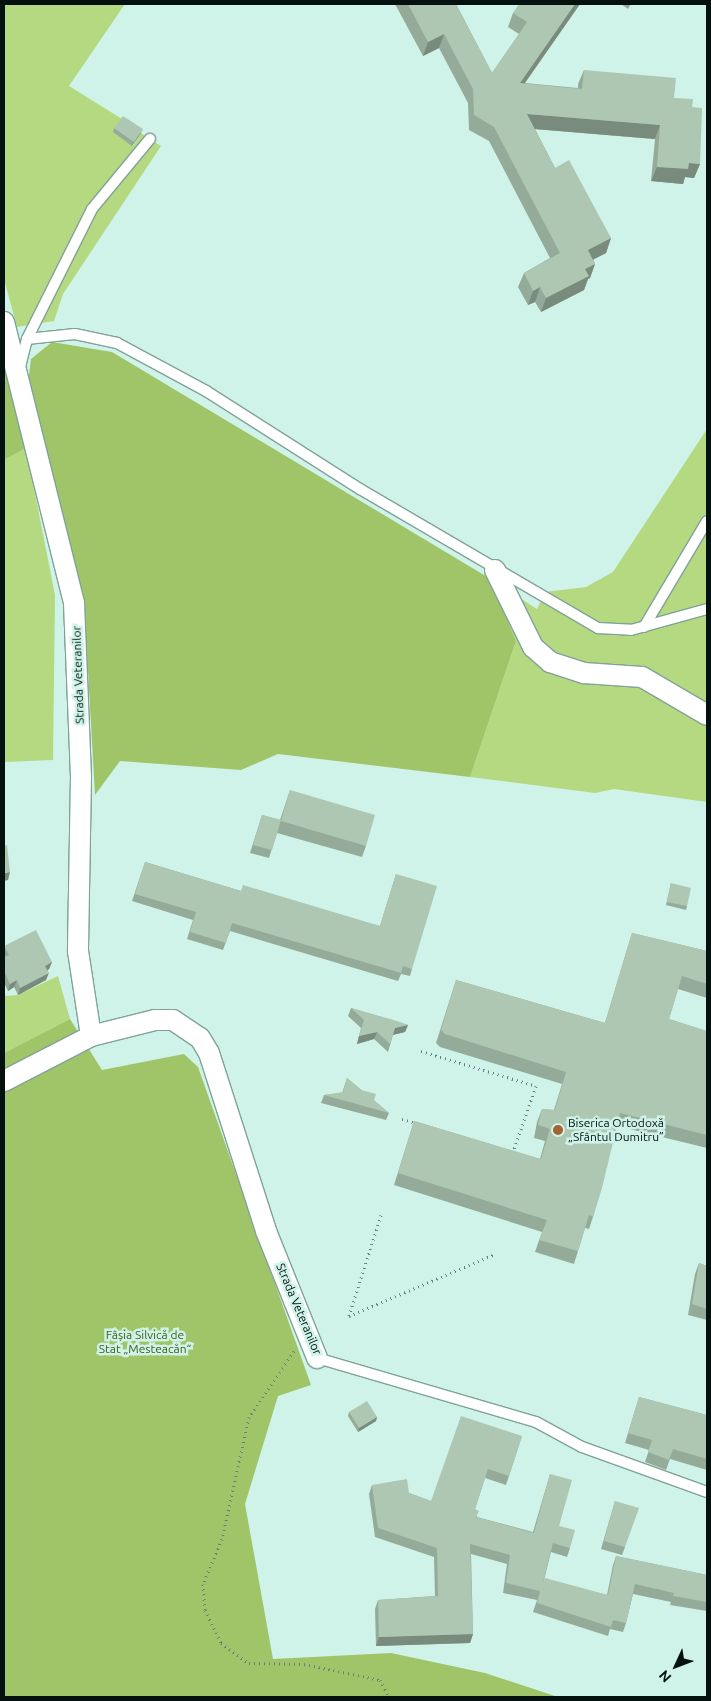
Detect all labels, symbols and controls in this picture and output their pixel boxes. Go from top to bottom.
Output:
street label: Strada Veteranilor [69,626,87,724]
place label: Biserica Ortodoxă „Sfântul Dumitru” [568,1116,664,1144]
marker: Biserica Ortodoxă „Sfântul Dumitru” [552,1124,564,1136]
street label: Strada Veteranilor [273,1261,325,1357]
park label: Fâșia Silvică de Stat „Mesteacăn“ [99,1328,191,1356]
north arrow [651,1641,701,1691]
text: N [656,1667,674,1686]

